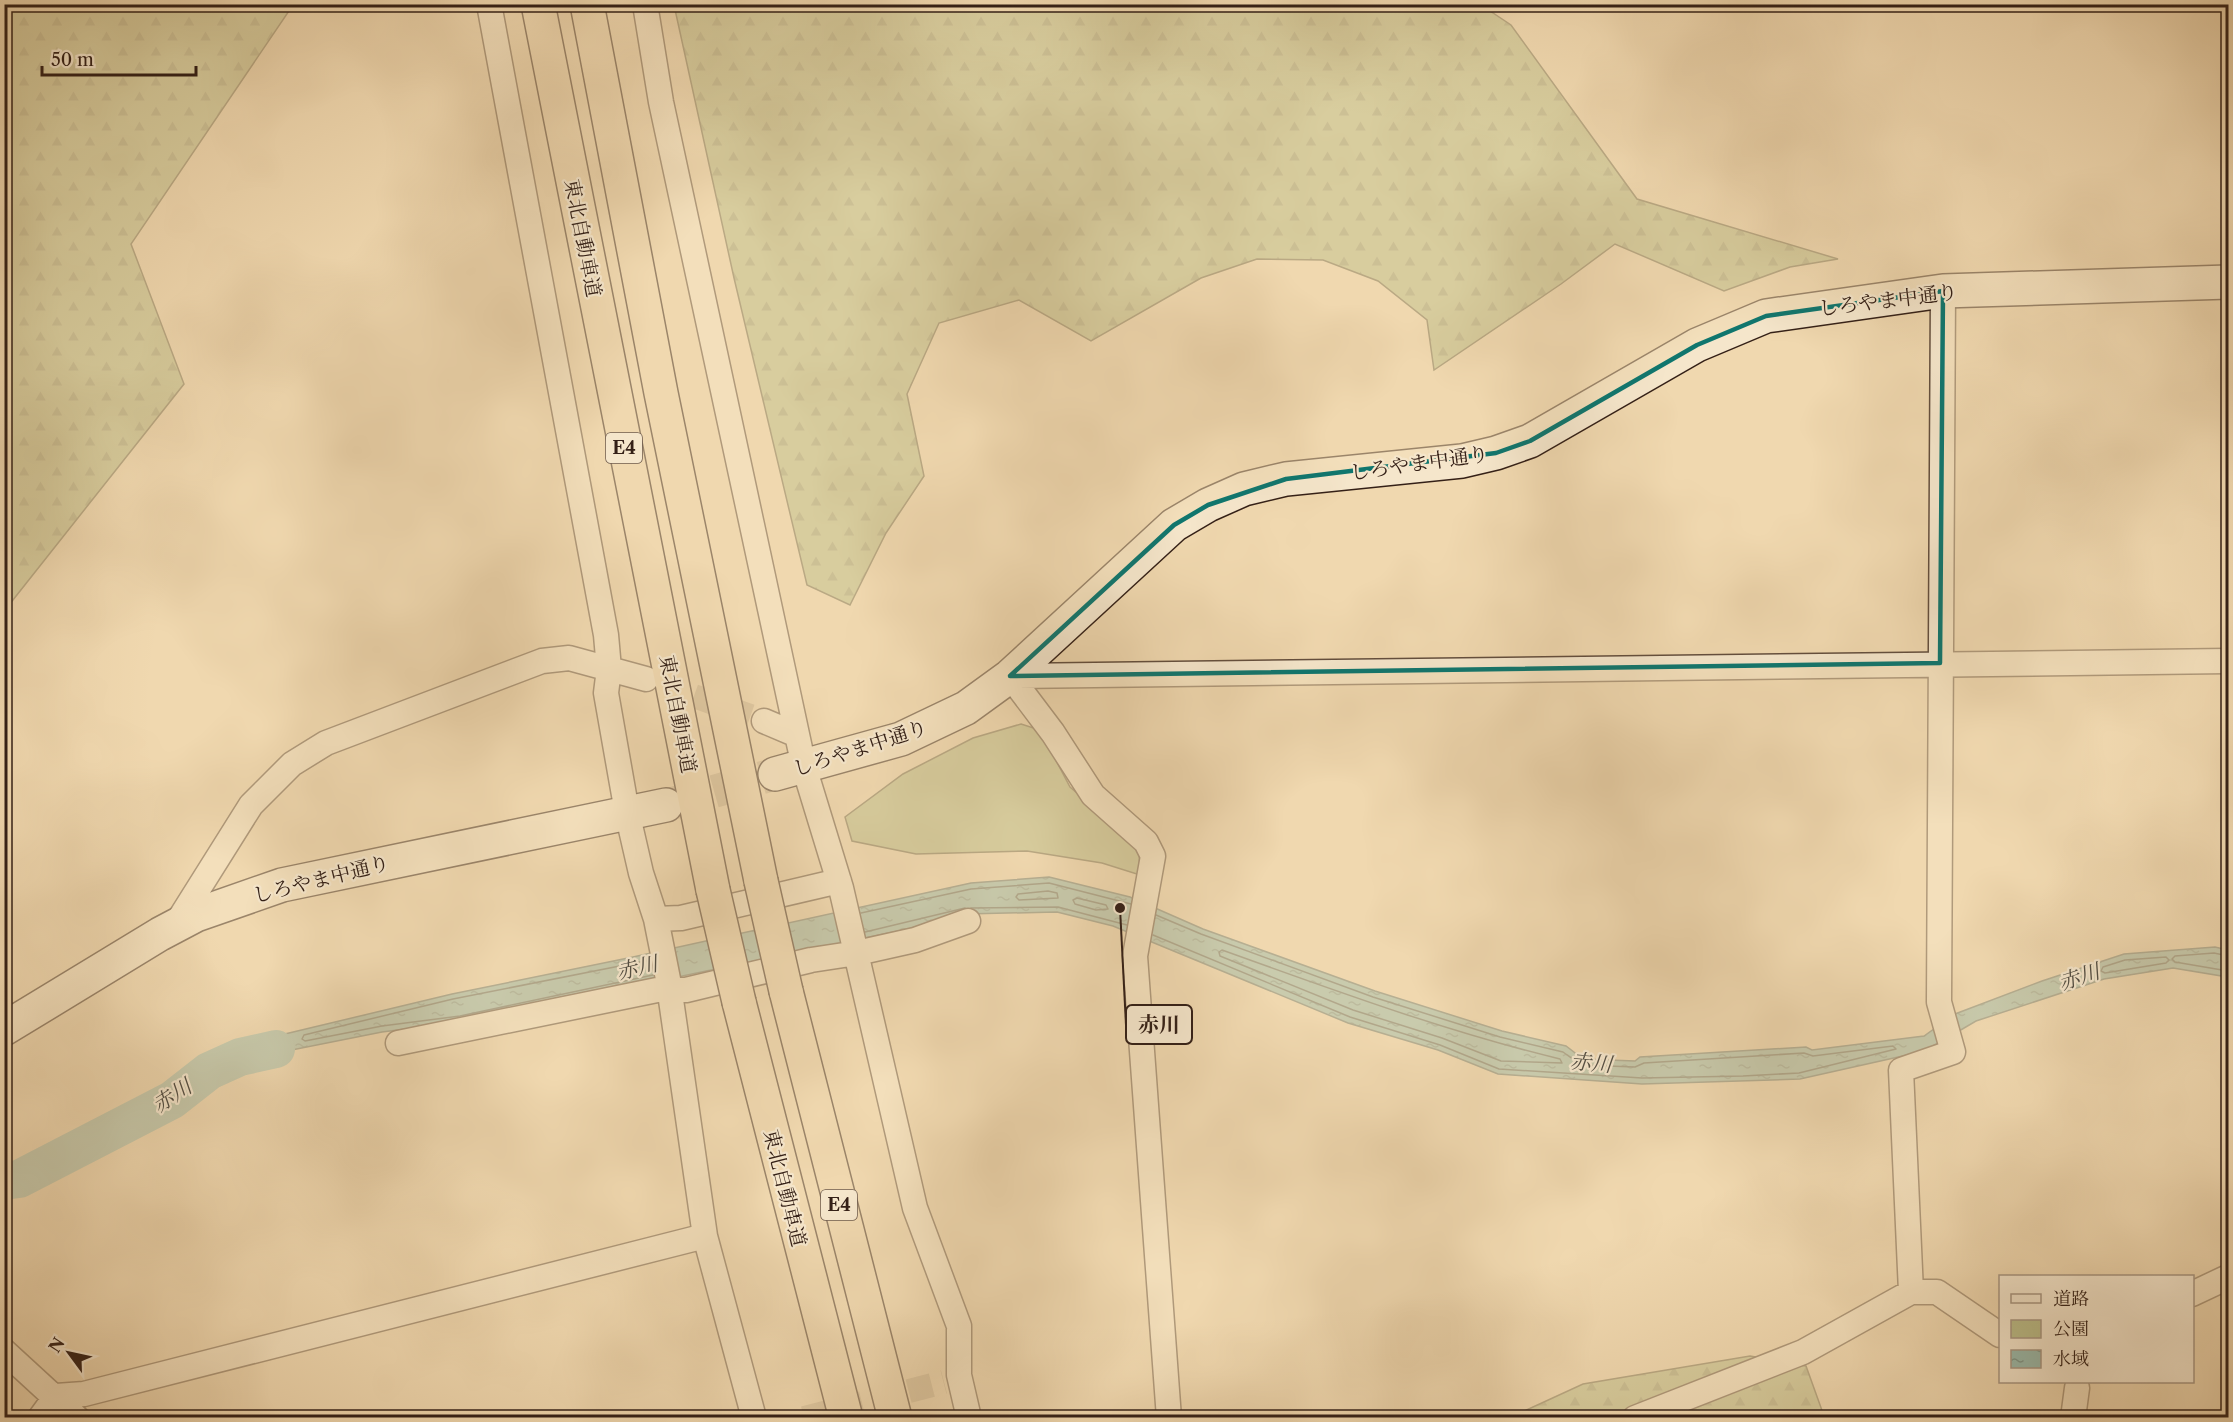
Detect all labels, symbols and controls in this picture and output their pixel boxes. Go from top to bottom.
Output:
scale bar [42,39,196,77]
text: 50 m [51,49,94,71]
street label: 東北自動車道 [560,177,606,299]
street label: しろやま中通り [1817,280,1959,320]
road number: E4 [606,433,642,463]
street label: しろやま中通り [1348,441,1490,485]
street label: 東北自動車道 [655,653,701,775]
street label: しろやま中通り [790,715,930,781]
street label: しろやま中通り [250,850,392,908]
water label: 赤川 [614,950,662,984]
water label: 赤川 [2055,958,2105,995]
callout: 赤川 [1126,1005,1192,1044]
text: 赤川 [1138,1012,1180,1037]
water label: 赤川 [1569,1048,1615,1077]
water label: 赤川 [147,1073,198,1118]
street label: 東北自動車道 [759,1127,811,1249]
road number: E4 [821,1190,857,1220]
legend [1999,1275,2194,1383]
text: 道路 [2053,1288,2089,1310]
text: 公園 [2053,1318,2089,1340]
north arrow [39,1323,99,1383]
text: N [44,1333,69,1356]
text: 水域 [2053,1348,2089,1370]

